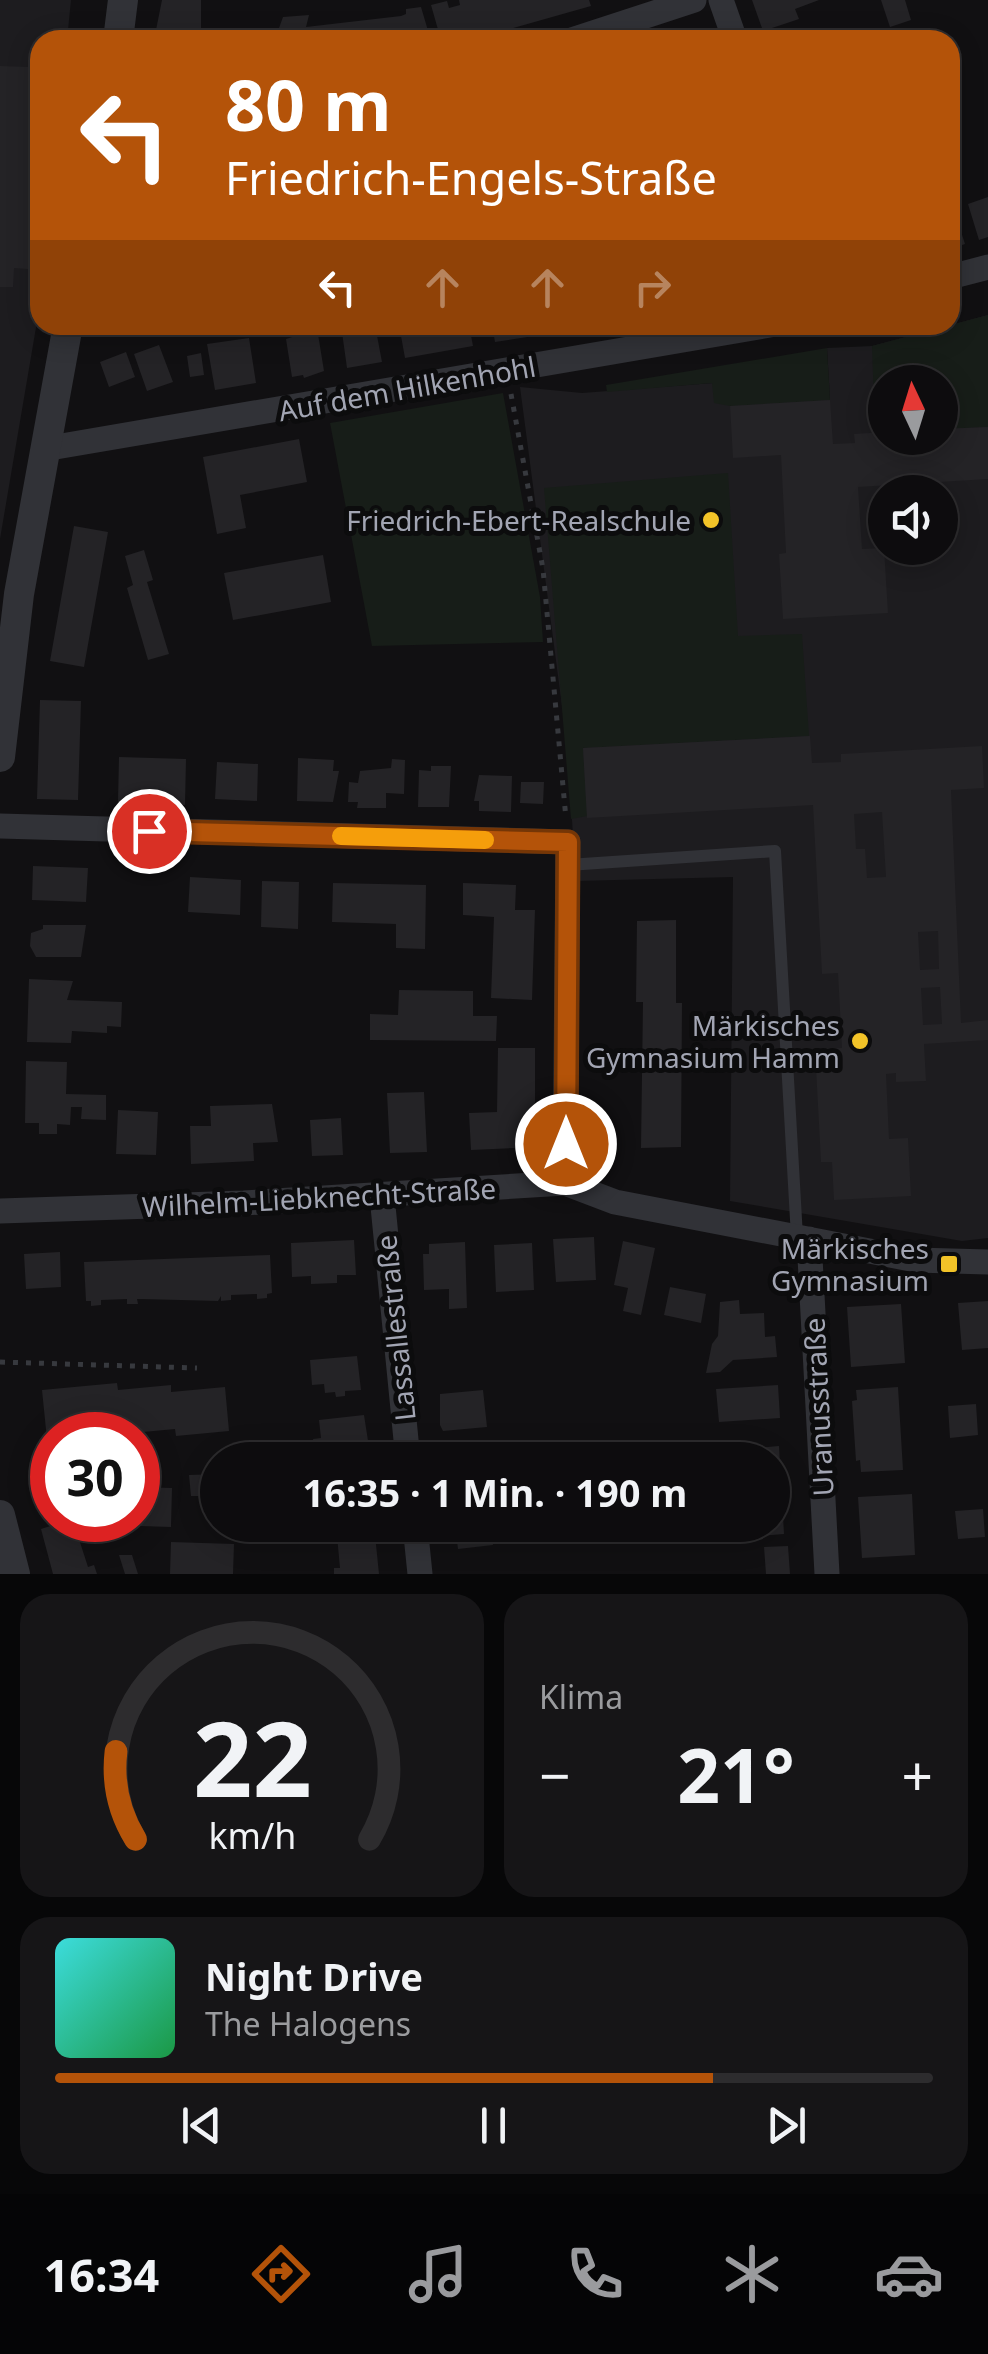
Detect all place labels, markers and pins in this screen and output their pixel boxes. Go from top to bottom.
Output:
place label: Friedrich-Ebert-Realschule [346,501,691,539]
marker: Friedrich-Ebert-Realschule [700,509,722,531]
pin [107,789,192,874]
place label: Märkisches Gymnasium Hamm [586,1006,840,1076]
marker: Märkisches Gymnasium Hamm [849,1030,871,1052]
place label: Märkisches Gymnasium [771,1229,929,1299]
marker: Märkisches Gymnasium [938,1253,960,1275]

